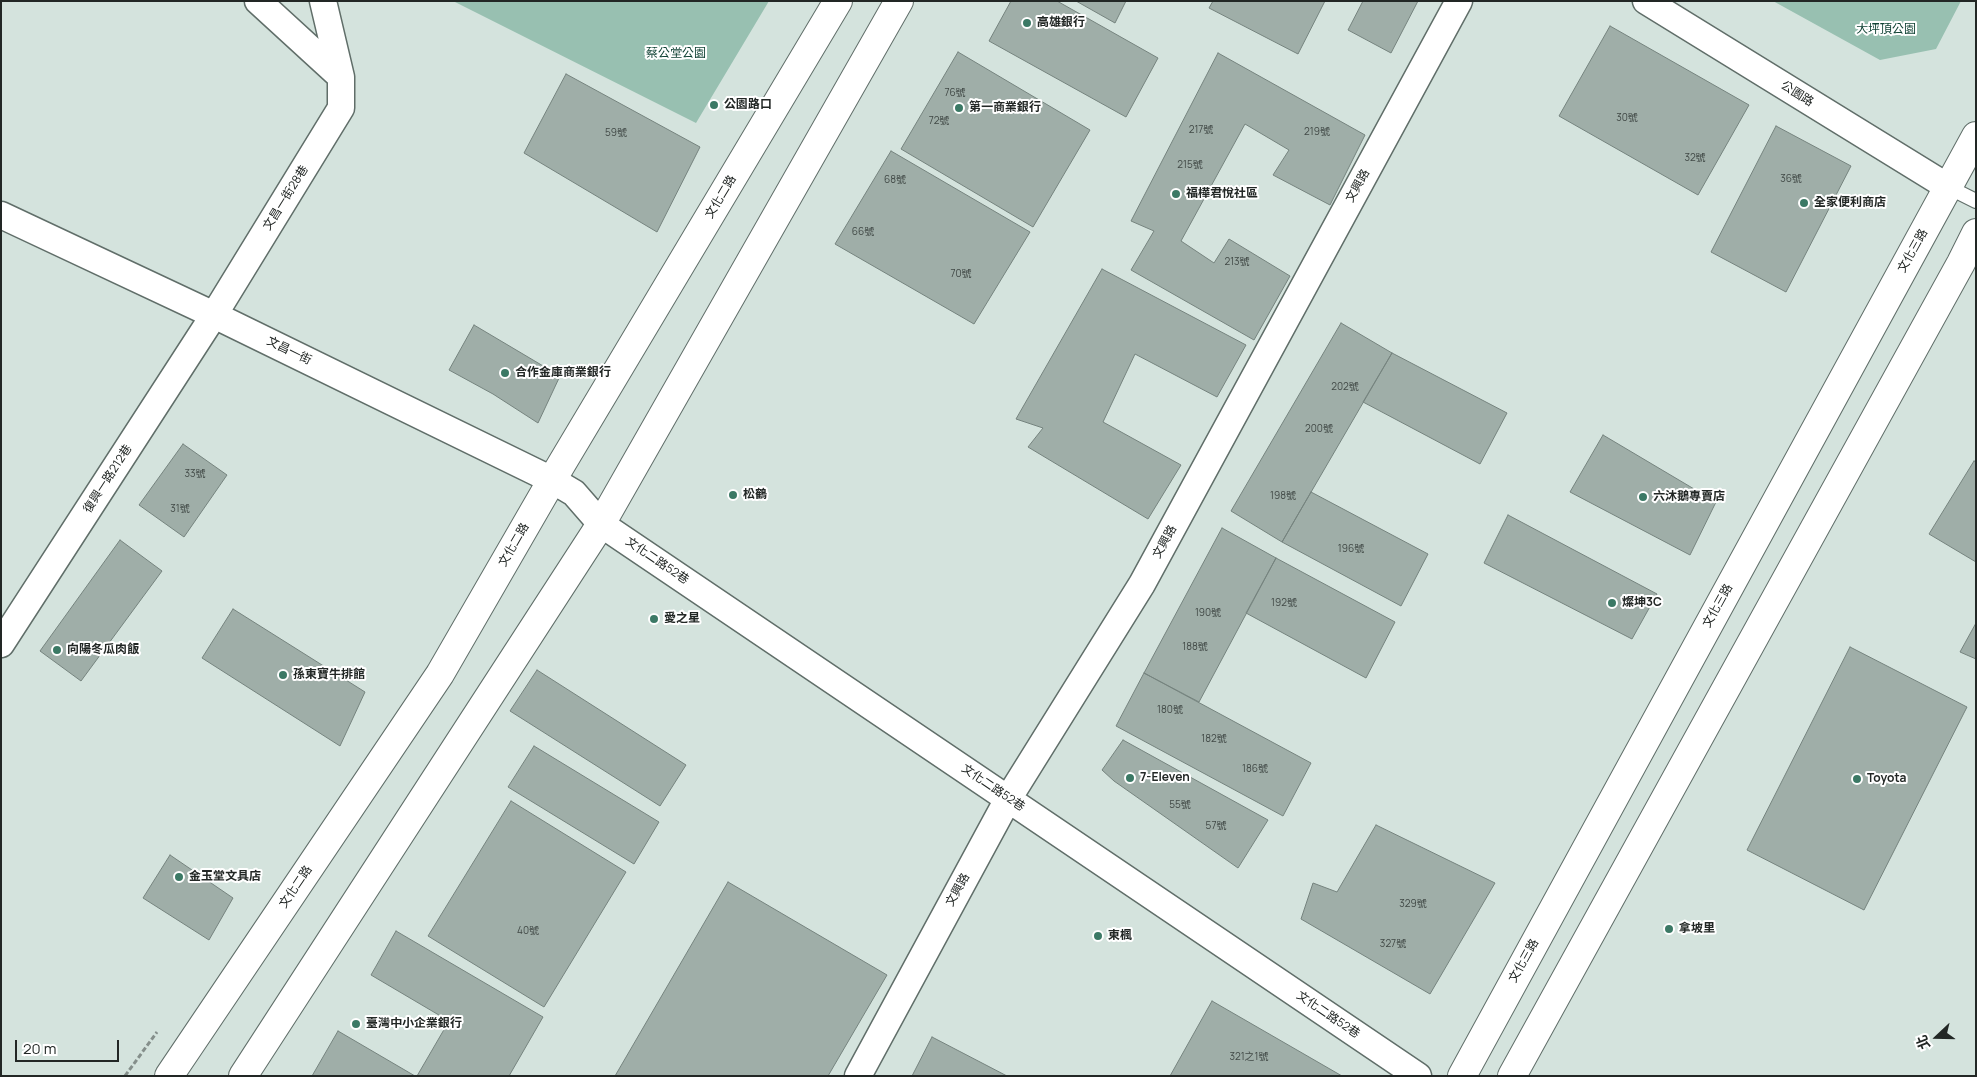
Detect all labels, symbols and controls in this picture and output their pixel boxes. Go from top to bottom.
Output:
place label: 高雄銀行 [1037,16,1085,30]
marker: 高雄銀行 [1021,17,1033,29]
park label: 大坪頂公園 [1856,23,1916,37]
park label: 蔡公堂公園 [646,47,706,61]
street label: 公園路 [1778,78,1816,110]
house number: 76號 [944,87,966,99]
place label: 公園路口 [724,98,772,112]
marker: 公園路口 [708,99,720,111]
place label: 第一商業銀行 [969,101,1041,115]
marker: 第一商業銀行 [953,102,965,114]
house number: 30號 [1616,112,1638,124]
house number: 72號 [929,115,949,127]
house number: 217號 [1189,124,1213,136]
house number: 219號 [1304,126,1330,138]
house number: 59號 [605,127,627,139]
house number: 32號 [1684,152,1706,164]
house number: 215號 [1177,159,1203,171]
street label: 文昌一街28巷 [260,163,312,233]
street label: 文興路 [1343,167,1373,205]
street label: 文化二路 [702,173,740,221]
house number: 36號 [1780,173,1802,185]
house number: 68號 [884,174,906,186]
place label: 福樺君悅社區 [1186,187,1258,201]
marker: 福樺君悅社區 [1170,188,1182,200]
place label: 全家便利商店 [1814,196,1886,210]
marker: 全家便利商店 [1798,197,1810,209]
house number: 66號 [852,226,874,238]
street label: 文化三路 [1895,227,1931,275]
house number: 213號 [1224,256,1250,268]
house number: 70號 [950,268,972,280]
street label: 文昌一街 [264,334,314,368]
place label: 合作金庫商業銀行 [515,366,611,380]
marker: 合作金庫商業銀行 [499,367,511,379]
house number: 202號 [1331,381,1359,393]
house number: 200號 [1305,423,1333,435]
street label: 復興一路212巷 [81,442,135,516]
house number: 33號 [184,468,206,480]
place label: 松鶴 [743,488,767,502]
marker: 松鶴 [727,489,739,501]
house number: 198號 [1270,490,1296,502]
place label: 六沐鵝專賣店 [1653,490,1725,504]
marker: 六沐鵝專賣店 [1637,491,1649,503]
house number: 31號 [170,503,190,515]
street label: 文化二路 [496,521,532,569]
street label: 文興路 [1150,523,1180,561]
street label: 文化二路52巷 [623,535,691,587]
house number: 196號 [1338,543,1364,555]
street label: 文化三路 [1700,582,1736,630]
place label: 燦坤3C [1622,596,1662,610]
house number: 192號 [1271,597,1297,609]
marker: 燦坤3C [1606,597,1618,609]
house number: 190號 [1195,607,1221,619]
place label: 愛之星 [664,612,700,626]
marker: 愛之星 [648,613,660,625]
house number: 188號 [1182,641,1208,653]
place label: 向陽冬瓜肉飯 [67,643,139,657]
marker: 向陽冬瓜肉飯 [51,644,63,656]
place label: 孫東寶牛排館 [293,668,365,682]
marker: 孫東寶牛排館 [277,669,289,681]
house number: 180號 [1157,704,1183,716]
house number: 182號 [1201,733,1227,745]
street label: 文化二路52巷 [959,762,1027,814]
house number: 186號 [1242,763,1268,775]
place label: 7-Eleven [1140,771,1190,785]
marker: 7-Eleven [1124,772,1136,784]
place label: Toyota [1867,772,1906,786]
marker: Toyota [1851,773,1863,785]
house number: 55號 [1169,799,1191,811]
house number: 57號 [1206,820,1226,832]
street label: 文化二路 [277,863,315,911]
place label: 金玉堂文具店 [189,870,261,884]
marker: 金玉堂文具店 [173,871,185,883]
street label: 文興路 [943,871,973,909]
house number: 329號 [1399,898,1427,910]
place label: 拿坡里 [1679,922,1715,936]
marker: 拿坡里 [1663,923,1675,935]
house number: 40號 [517,925,539,937]
place label: 東楓 [1108,929,1132,943]
marker: 東楓 [1092,930,1104,942]
street label: 文化三路 [1506,937,1542,985]
house number: 327號 [1380,938,1406,950]
street label: 文化二路52巷 [1294,989,1362,1041]
north arrow [1912,1012,1962,1062]
place label: 臺灣中小企業銀行 [366,1017,462,1031]
marker: 臺灣中小企業銀行 [350,1018,362,1030]
scale bar [18,1030,121,1062]
text: 北 [1911,1033,1934,1052]
text: 20 m [23,1038,56,1059]
house number: 321之1號 [1229,1051,1269,1063]

